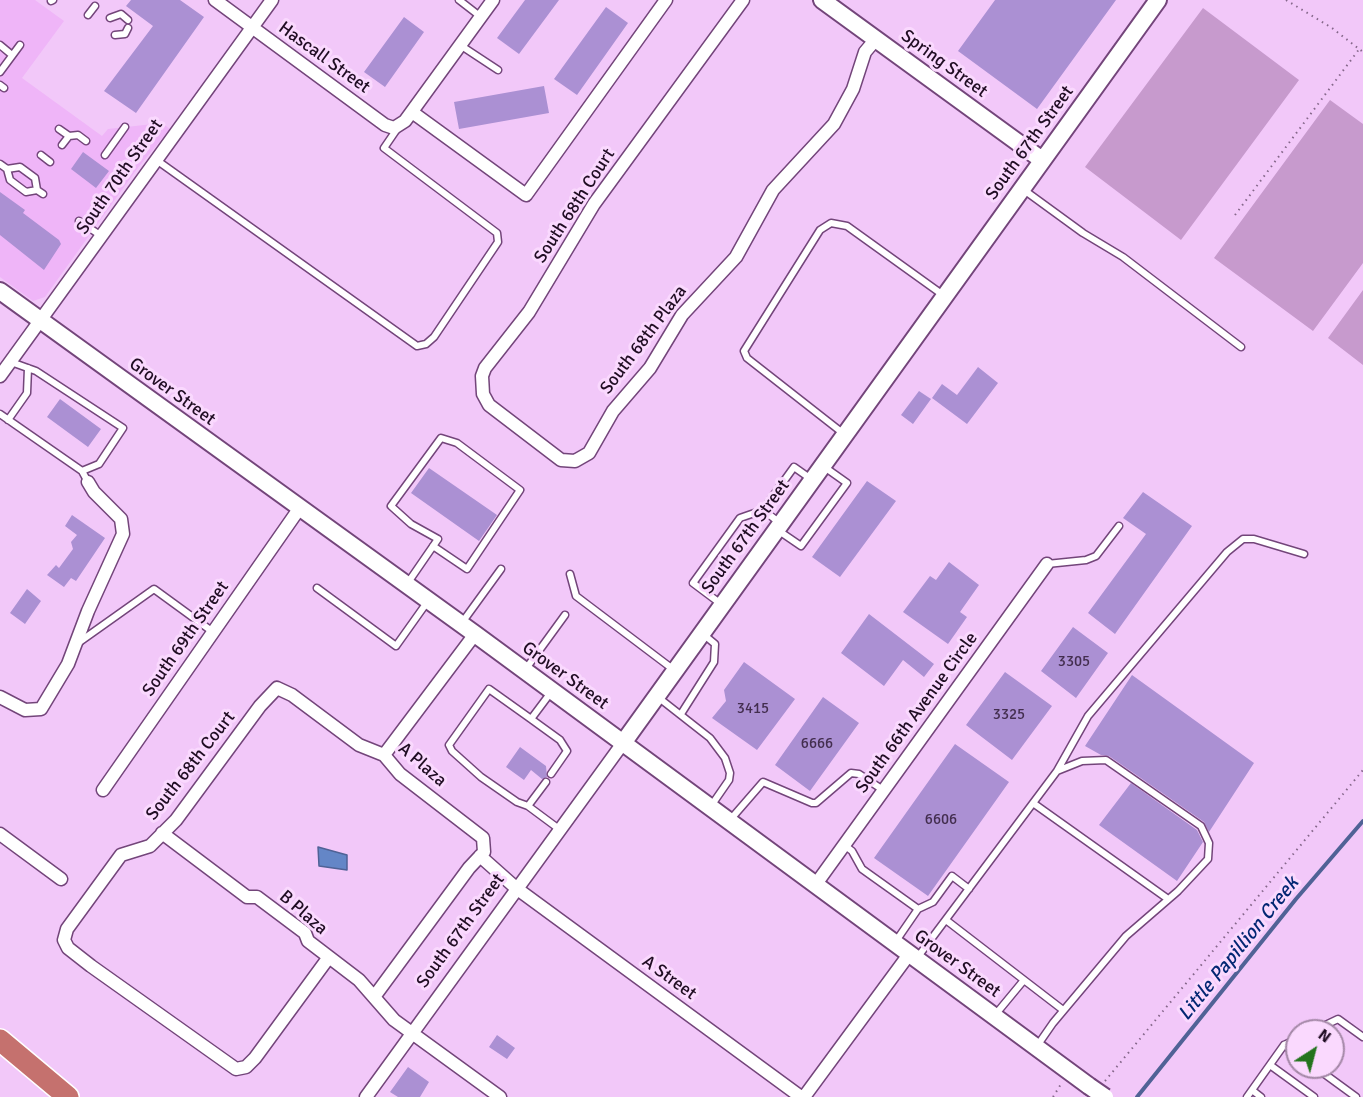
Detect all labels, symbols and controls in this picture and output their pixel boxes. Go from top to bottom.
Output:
street label: Hascall Street [274,18,374,98]
street label: Spring Street [897,25,991,103]
street label: South 67th Street [981,82,1079,204]
street label: South 70th Street [72,115,168,239]
street label: South 68th Court [530,145,620,267]
street label: South 68th Plaza [596,281,692,399]
street label: Grover Street [125,353,219,431]
street label: South 67th Street [697,476,795,598]
street label: South 69th Street [138,577,234,701]
street label: South 66th Avenue Circle [851,628,983,798]
street label: Grover Street [518,637,612,715]
house number: 3305 [1058,653,1090,671]
house number: 3415 [737,700,769,718]
house number: 3325 [993,706,1025,724]
street label: South 68th Court [142,707,240,825]
house number: 6666 [801,735,833,753]
street label: A Plaza [393,738,451,792]
house number: 6606 [925,811,957,829]
street label: South 67th Street [412,870,510,992]
water label: Little Papillion Creek [1174,872,1304,1026]
street label: B Plaza [275,886,331,940]
street label: Grover Street [910,925,1004,1003]
street label: A Street [638,951,700,1005]
north arrow [1285,1019,1345,1079]
text: N [1314,1025,1335,1047]

